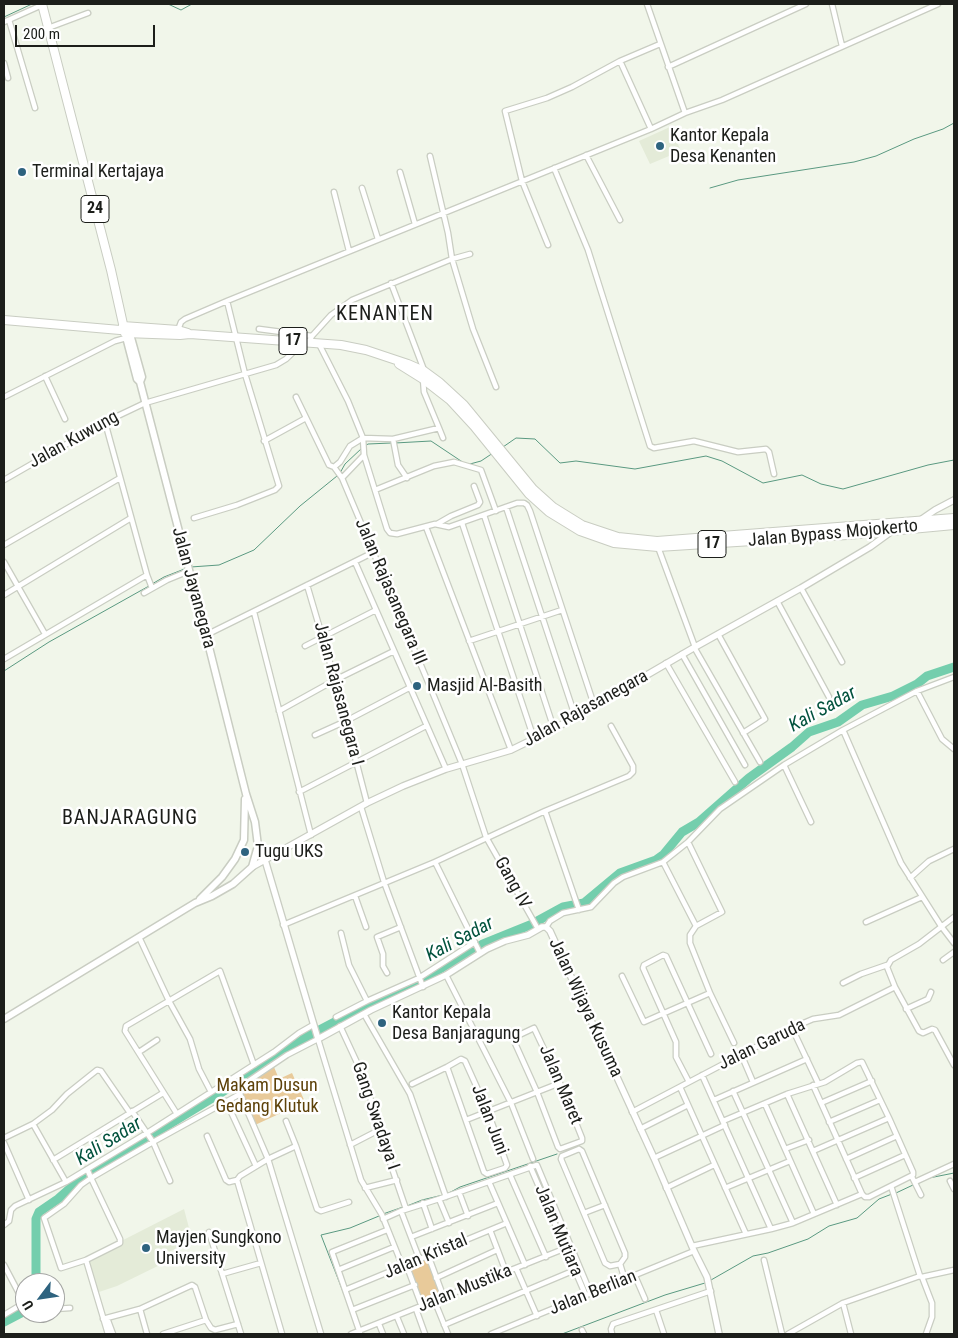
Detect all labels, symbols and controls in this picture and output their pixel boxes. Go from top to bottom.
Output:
scale bar [18,15,158,47]
text: 200 m [23,25,60,43]
place label: Kantor Kepala Desa Kenanten [670,125,776,168]
marker: Kantor Kepala Desa Kenanten [654,140,666,152]
place label: Terminal Kertajaya [32,161,164,183]
marker: Terminal Kertajaya [16,166,28,178]
road number: 24 [81,195,109,222]
district label: KENANTEN [335,303,435,327]
road number: 17 [279,328,307,354]
street label: Jalan Kuwung [25,406,123,474]
street label: Jalan Rajasanegara III [349,516,431,668]
street label: Jalan Bypass Mojokerto [747,516,919,552]
street label: Jalan Jayanegara [166,525,220,651]
road number: 17 [698,530,726,558]
street label: Jalan Rajasanegara I [308,620,368,768]
street label: Jalan Rajasanegara [520,666,652,752]
place label: Masjid Al-Basith [427,675,542,697]
marker: Masjid Al-Basith [411,680,423,692]
water label: Kali Sadar [785,682,861,738]
district label: BANJARAGUNG [61,807,199,831]
place label: Tugu UKS [255,841,323,863]
marker: Tugu UKS [239,846,251,858]
street label: Gang IV [489,853,535,913]
water label: Kali Sadar [422,913,498,967]
street label: Jalan Wijaya Kusuma [543,935,627,1081]
place label: Kantor Kepala Desa Banjaragung [392,1002,520,1044]
street label: Jalan Garuda [715,1015,809,1075]
marker: Kantor Kepala Desa Banjaragung [376,1017,388,1029]
street label: Jalan Maret [534,1042,586,1128]
street label: Gang Swadaya I [346,1059,404,1173]
park label: Makam Dusun Gedang Klutuk [215,1075,319,1118]
street label: Jalan Juni [466,1082,512,1158]
water label: Kali Sadar [72,1113,146,1171]
street label: Jalan Mutiara [529,1182,587,1280]
place label: Mayjen Sungkono University [156,1227,281,1270]
street label: Jalan Kristal [381,1230,471,1284]
marker: Mayjen Sungkono University [140,1242,152,1254]
street label: Jalan Mustika [415,1260,515,1318]
street label: Jalan Berlian [546,1266,640,1320]
north arrow [15,1273,65,1323]
text: U [19,1298,37,1313]

